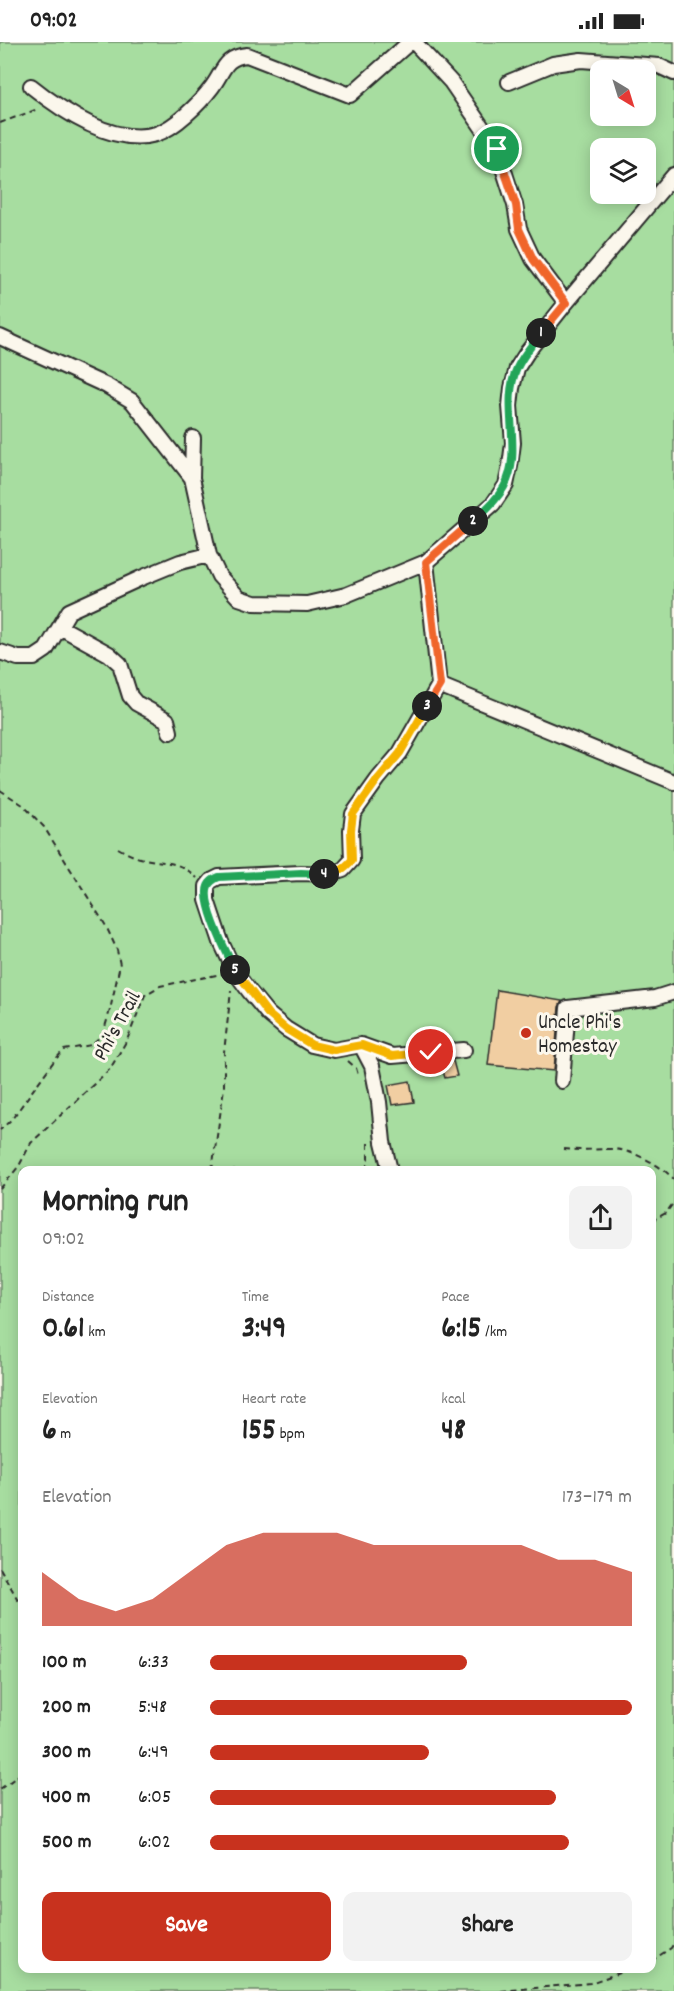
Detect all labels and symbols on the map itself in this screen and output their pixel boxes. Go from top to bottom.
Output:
north arrow [590,60,656,126]
pin [471,123,522,174]
pin: 1 [526,318,556,348]
pin: 2 [458,506,488,536]
pin: 3 [412,691,442,721]
pin: 4 [309,859,339,889]
pin: 5 [220,955,250,985]
street label: Phi's Trail [87,986,150,1067]
place label: Uncle Phi's Homestay [538,1009,621,1063]
pin [405,1026,456,1077]
marker: Uncle Phi's Homestay [519,1026,533,1040]

